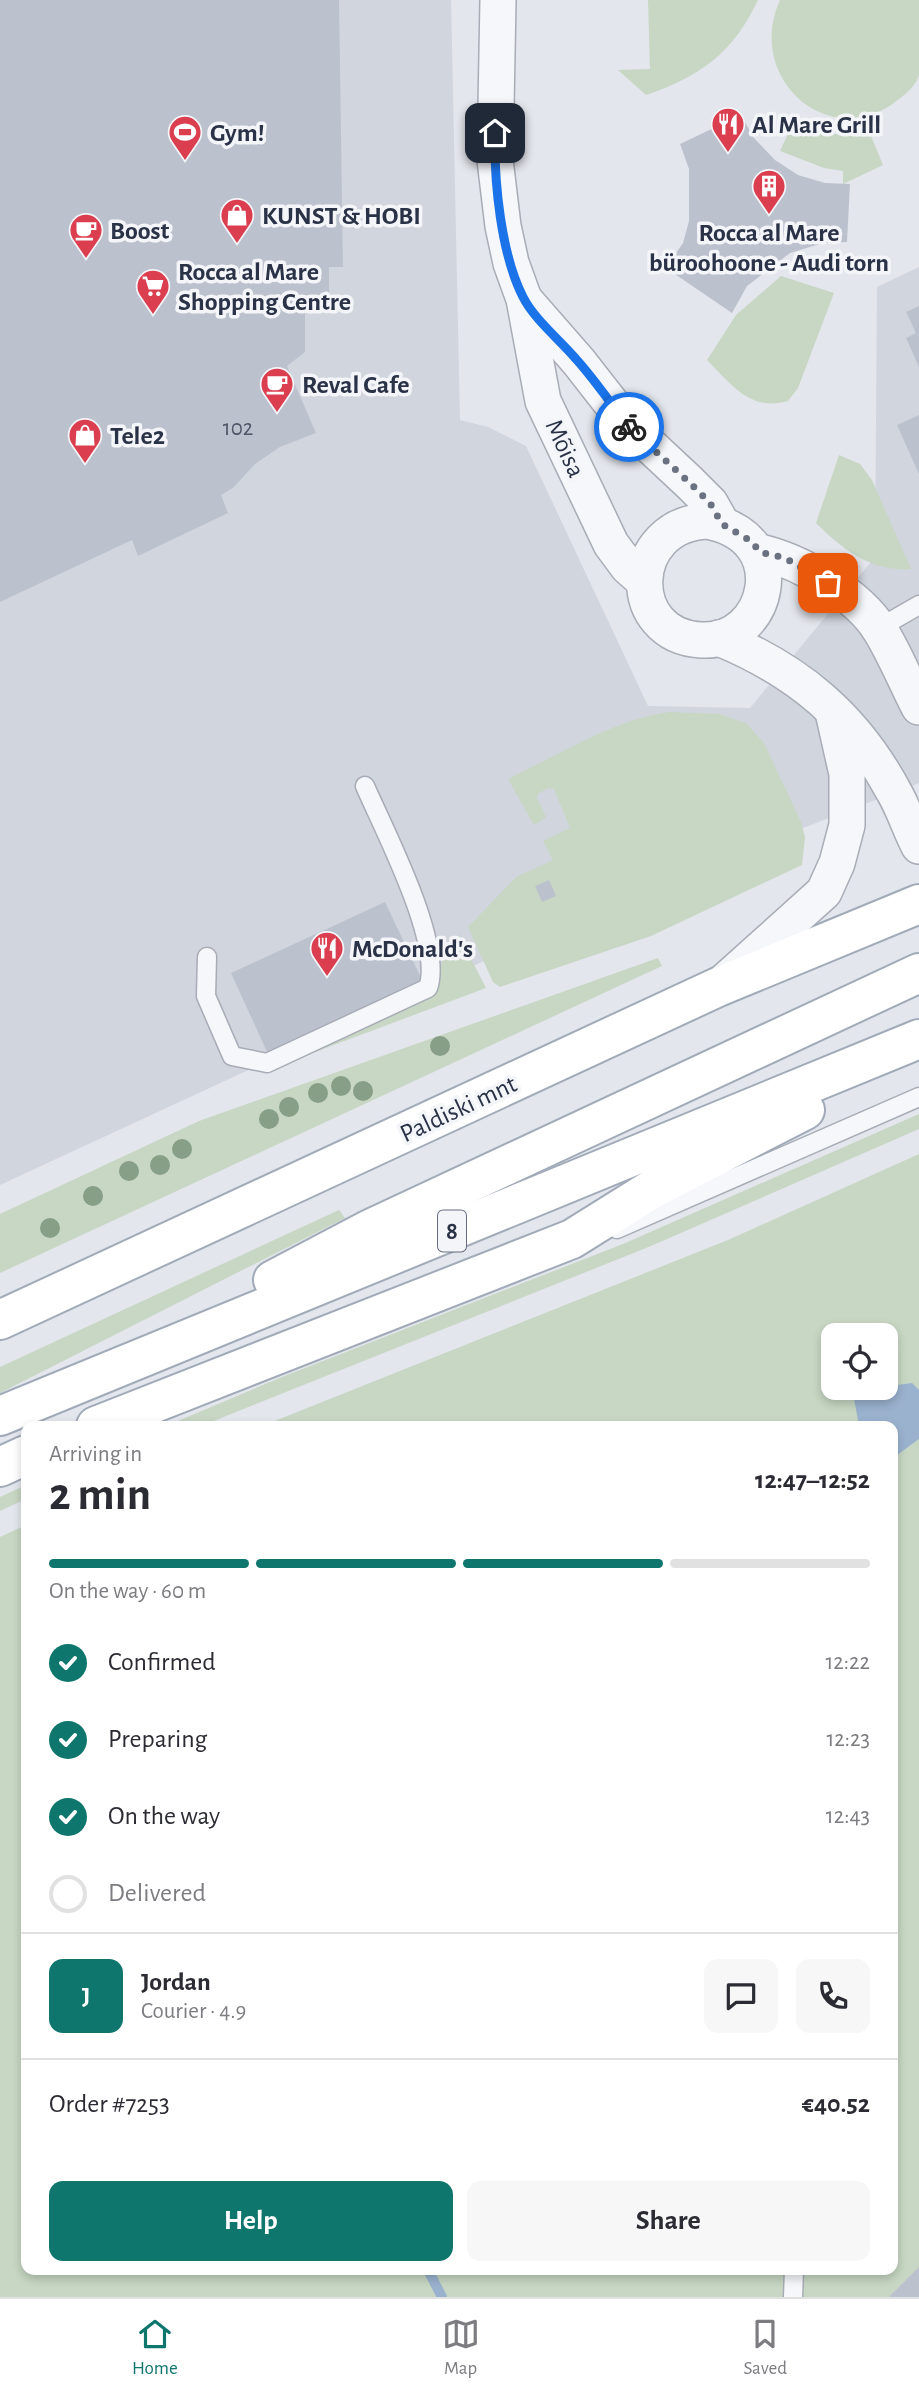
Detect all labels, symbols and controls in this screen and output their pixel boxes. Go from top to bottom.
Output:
pin [465,103,525,163]
restaurant icon: Al Mare Grill [709,105,747,154]
place label: Al Mare Grill [752,112,881,138]
sports icon: Gym! [166,113,204,162]
icon: home [476,114,514,152]
place label: Gym! [210,120,265,146]
building icon: Rocca al Mare büroohoone - Audi torn [750,167,788,216]
shop icon: KUNST & HOBI [218,196,256,245]
place label: KUNST & HOBI [262,203,421,229]
cafe icon: Boost [67,211,105,260]
place label: Boost [110,218,170,244]
place label: Rocca al Mare büroohoone - Audi torn [649,220,889,276]
place label: Rocca al Mare Shopping Centre [178,259,351,315]
supermarket icon: Rocca al Mare Shopping Centre [134,267,172,316]
cafe icon: Reval Cafe [258,365,296,414]
place label: Reval Cafe [302,372,410,398]
courier [594,392,664,462]
icon: bike [610,408,648,446]
street label: Mõisa [540,415,590,481]
shop icon: Tele2 [66,416,104,465]
house number: 102 [223,417,253,440]
place label: Tele2 [110,423,165,449]
pin [798,553,858,613]
icon: bag [809,564,847,602]
restaurant icon: McDonald's [308,929,346,978]
place label: McDonald's [352,936,473,962]
street label: Paldiski mnt [396,1071,521,1147]
road number: 8 [438,1210,466,1252]
map controls [821,1323,898,1400]
button: locate [821,1323,898,1400]
text: Arriving in [49,1443,142,1466]
text: 12:47–12:52 [755,1467,870,1493]
text: 2 min [49,1472,151,1518]
text: On the way · 60 m [49,1580,206,1603]
icon: check [49,1644,87,1682]
text: Confirmed [108,1649,216,1675]
text: 12:22 [825,1651,870,1674]
icon: check [49,1721,87,1759]
text: Preparing [108,1726,207,1752]
text: 12:23 [826,1728,870,1751]
icon: check [49,1798,87,1836]
text: On the way [108,1803,220,1829]
text: 12:43 [826,1805,870,1828]
text: Delivered [108,1880,206,1906]
button: chat [704,1959,778,2033]
button: phone [796,1959,870,2033]
text: Jordan [141,1969,211,1995]
text: J [82,1983,90,2009]
text: Courier · 4.9 [141,2000,246,2023]
text: Order #7253 [49,2091,170,2117]
text: €40.52 [802,2091,870,2117]
button: Help [49,2181,453,2261]
button: Share [467,2181,870,2261]
tab: Home [132,2315,178,2380]
tab: Map [442,2315,480,2380]
tab: Saved [744,2315,787,2380]

